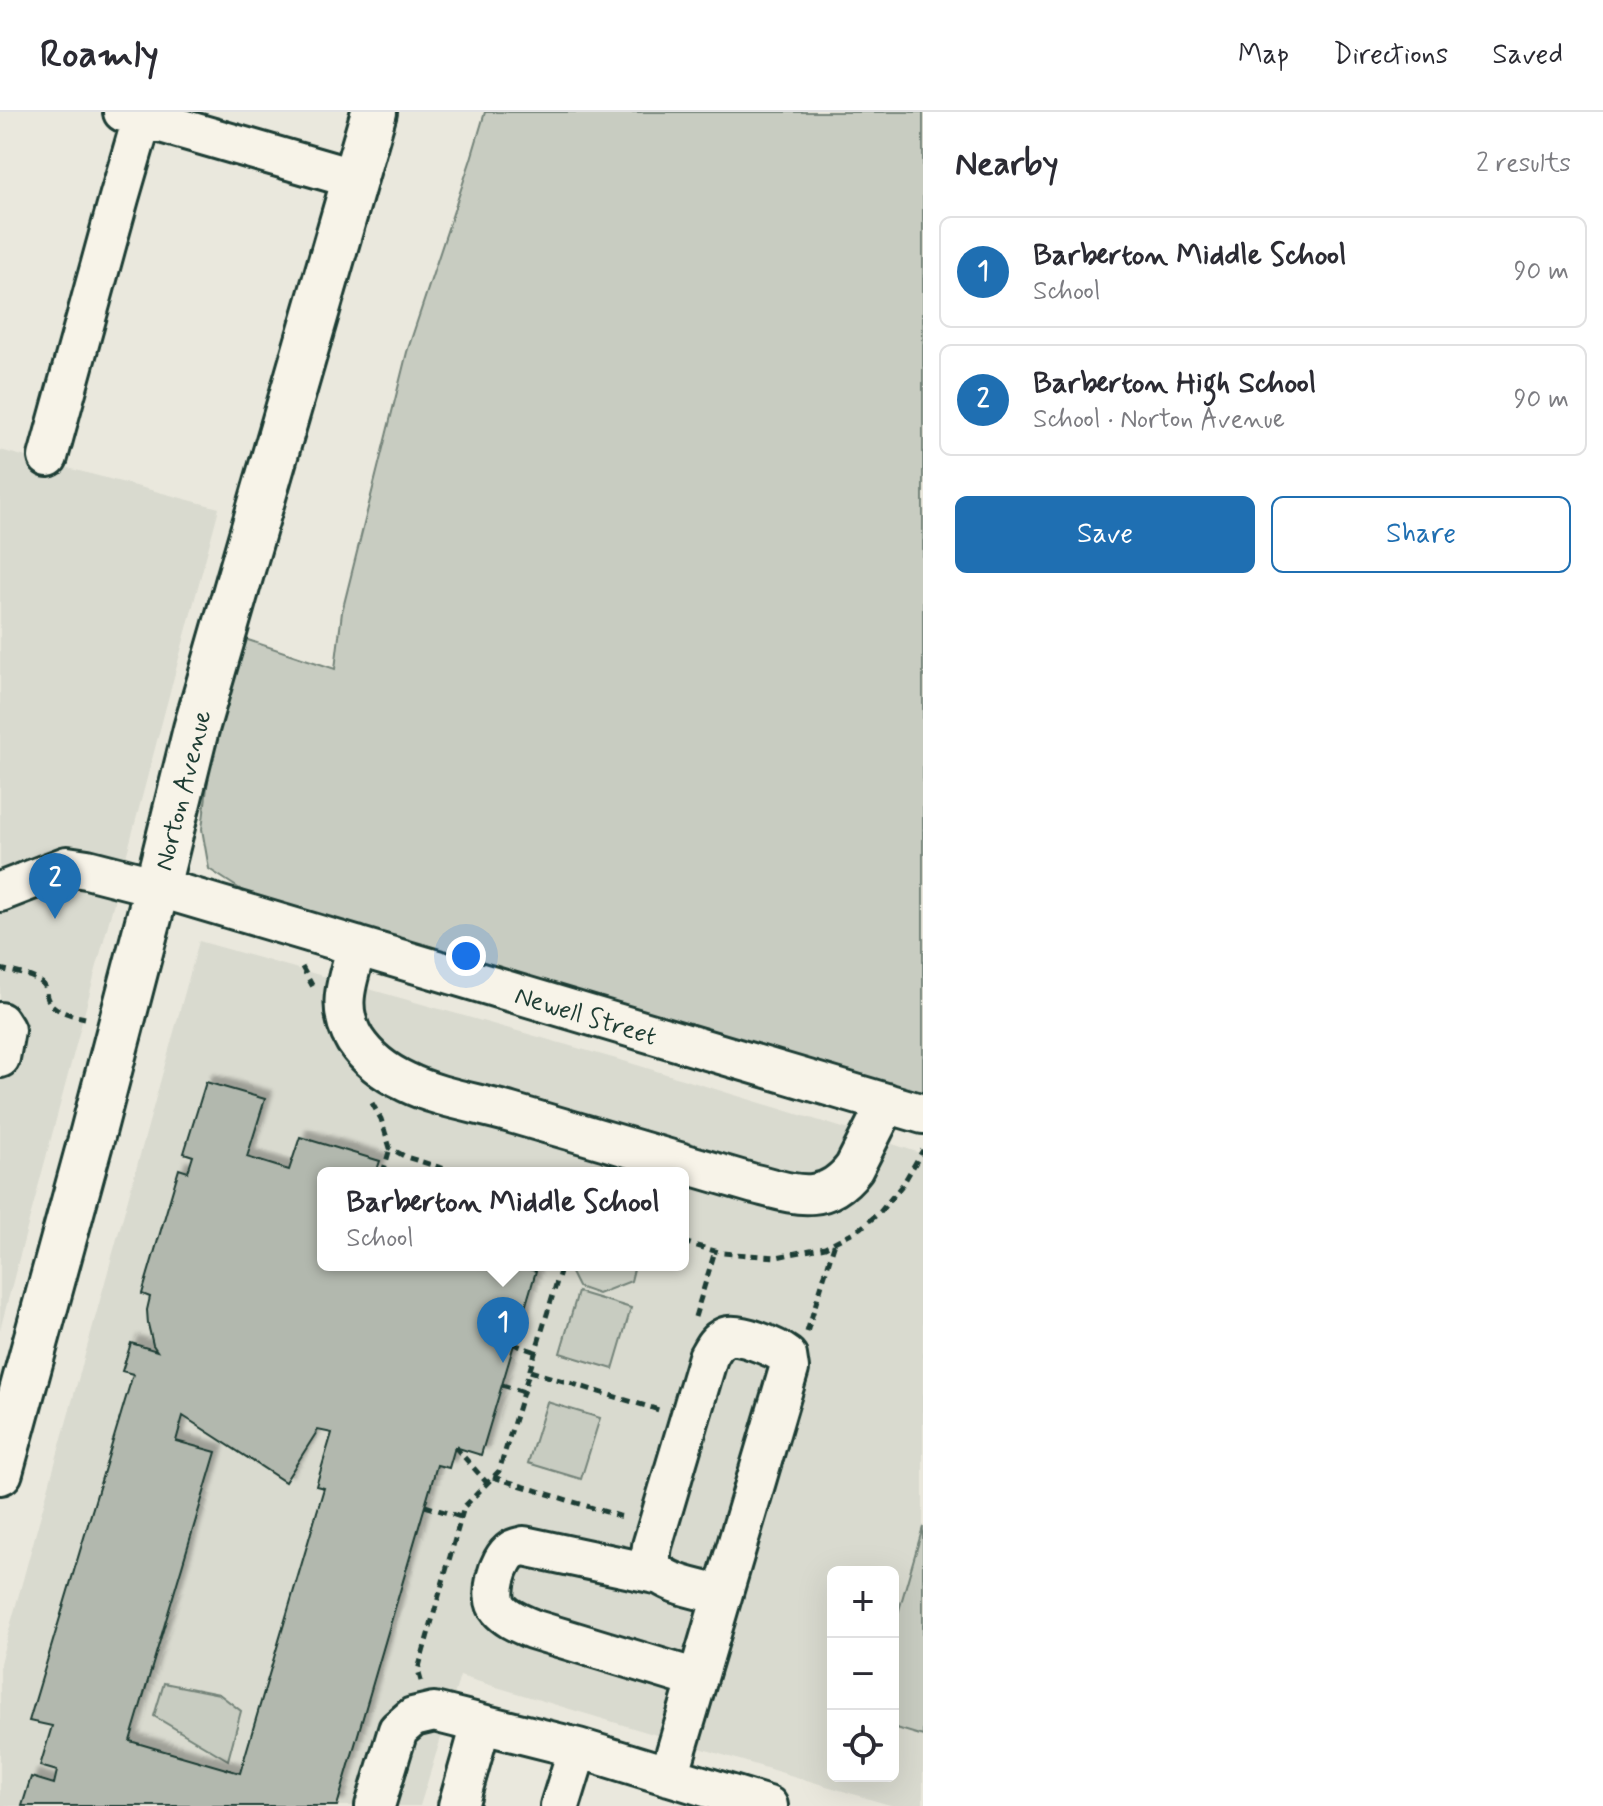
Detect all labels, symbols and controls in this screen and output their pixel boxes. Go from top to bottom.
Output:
text: Roamly [40,31,159,80]
text: Map [1238,37,1289,74]
text: Directions [1333,37,1448,74]
text: Saved [1492,37,1563,74]
text: Nearby [955,142,1059,187]
text: 2 results [1476,147,1571,181]
text: Barberton Middle School [1033,236,1346,275]
text: 1 [977,255,989,289]
text: 90 m [1514,255,1569,289]
text: School [1033,275,1100,309]
text: Barberton High School [1033,364,1316,403]
text: 2 [977,383,989,417]
text: 90 m [1514,383,1569,417]
text: School · Norton Avenue [1033,403,1285,437]
button: Save [955,496,1255,573]
button: Share [1271,496,1571,573]
street label: Norton Avenue [148,706,220,874]
pin: 2 [29,853,81,919]
your location [446,936,486,976]
street label: Newell Street [510,979,661,1055]
popup [317,1167,689,1271]
text: Barberton Middle School [346,1183,660,1222]
text: School [346,1222,414,1256]
pin: 1 [477,1297,529,1363]
map controls [827,1566,899,1782]
button: + [827,1566,899,1638]
button: − [827,1638,899,1710]
button: locate [827,1710,899,1782]

